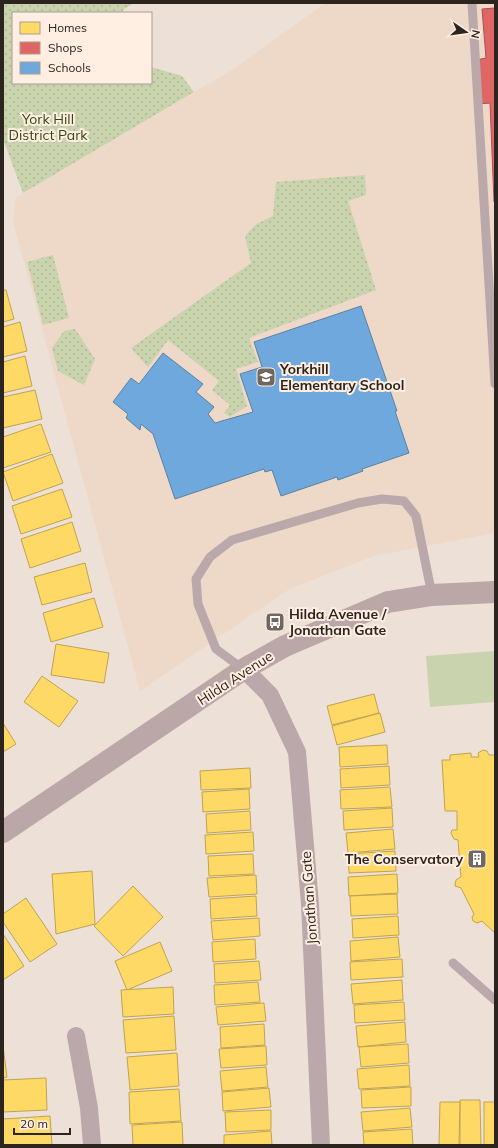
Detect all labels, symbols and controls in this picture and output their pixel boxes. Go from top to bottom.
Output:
legend [12,12,152,84]
north arrow [446,12,486,52]
text: Homes [48,20,87,35]
text: N [468,29,483,40]
text: Shops [48,40,83,55]
text: Schools [48,60,91,75]
park label: York Hill District Park [9,110,88,144]
place label: Yorkhill Elementary School [279,360,404,394]
school or university icon: Yorkhill Elementary School [255,366,277,388]
place label: Hilda Avenue / Jonathan Gate [289,605,387,639]
bus stop icon: Hilda Avenue / Jonathan Gate [264,611,286,633]
street label: Hilda Avenue [194,647,276,709]
building icon: The Conservatory [466,848,488,870]
place label: The Conservatory [345,850,463,868]
street label: Jonathan Gate [297,851,321,945]
scale bar [14,1110,70,1136]
text: 20 m [20,1116,48,1131]

